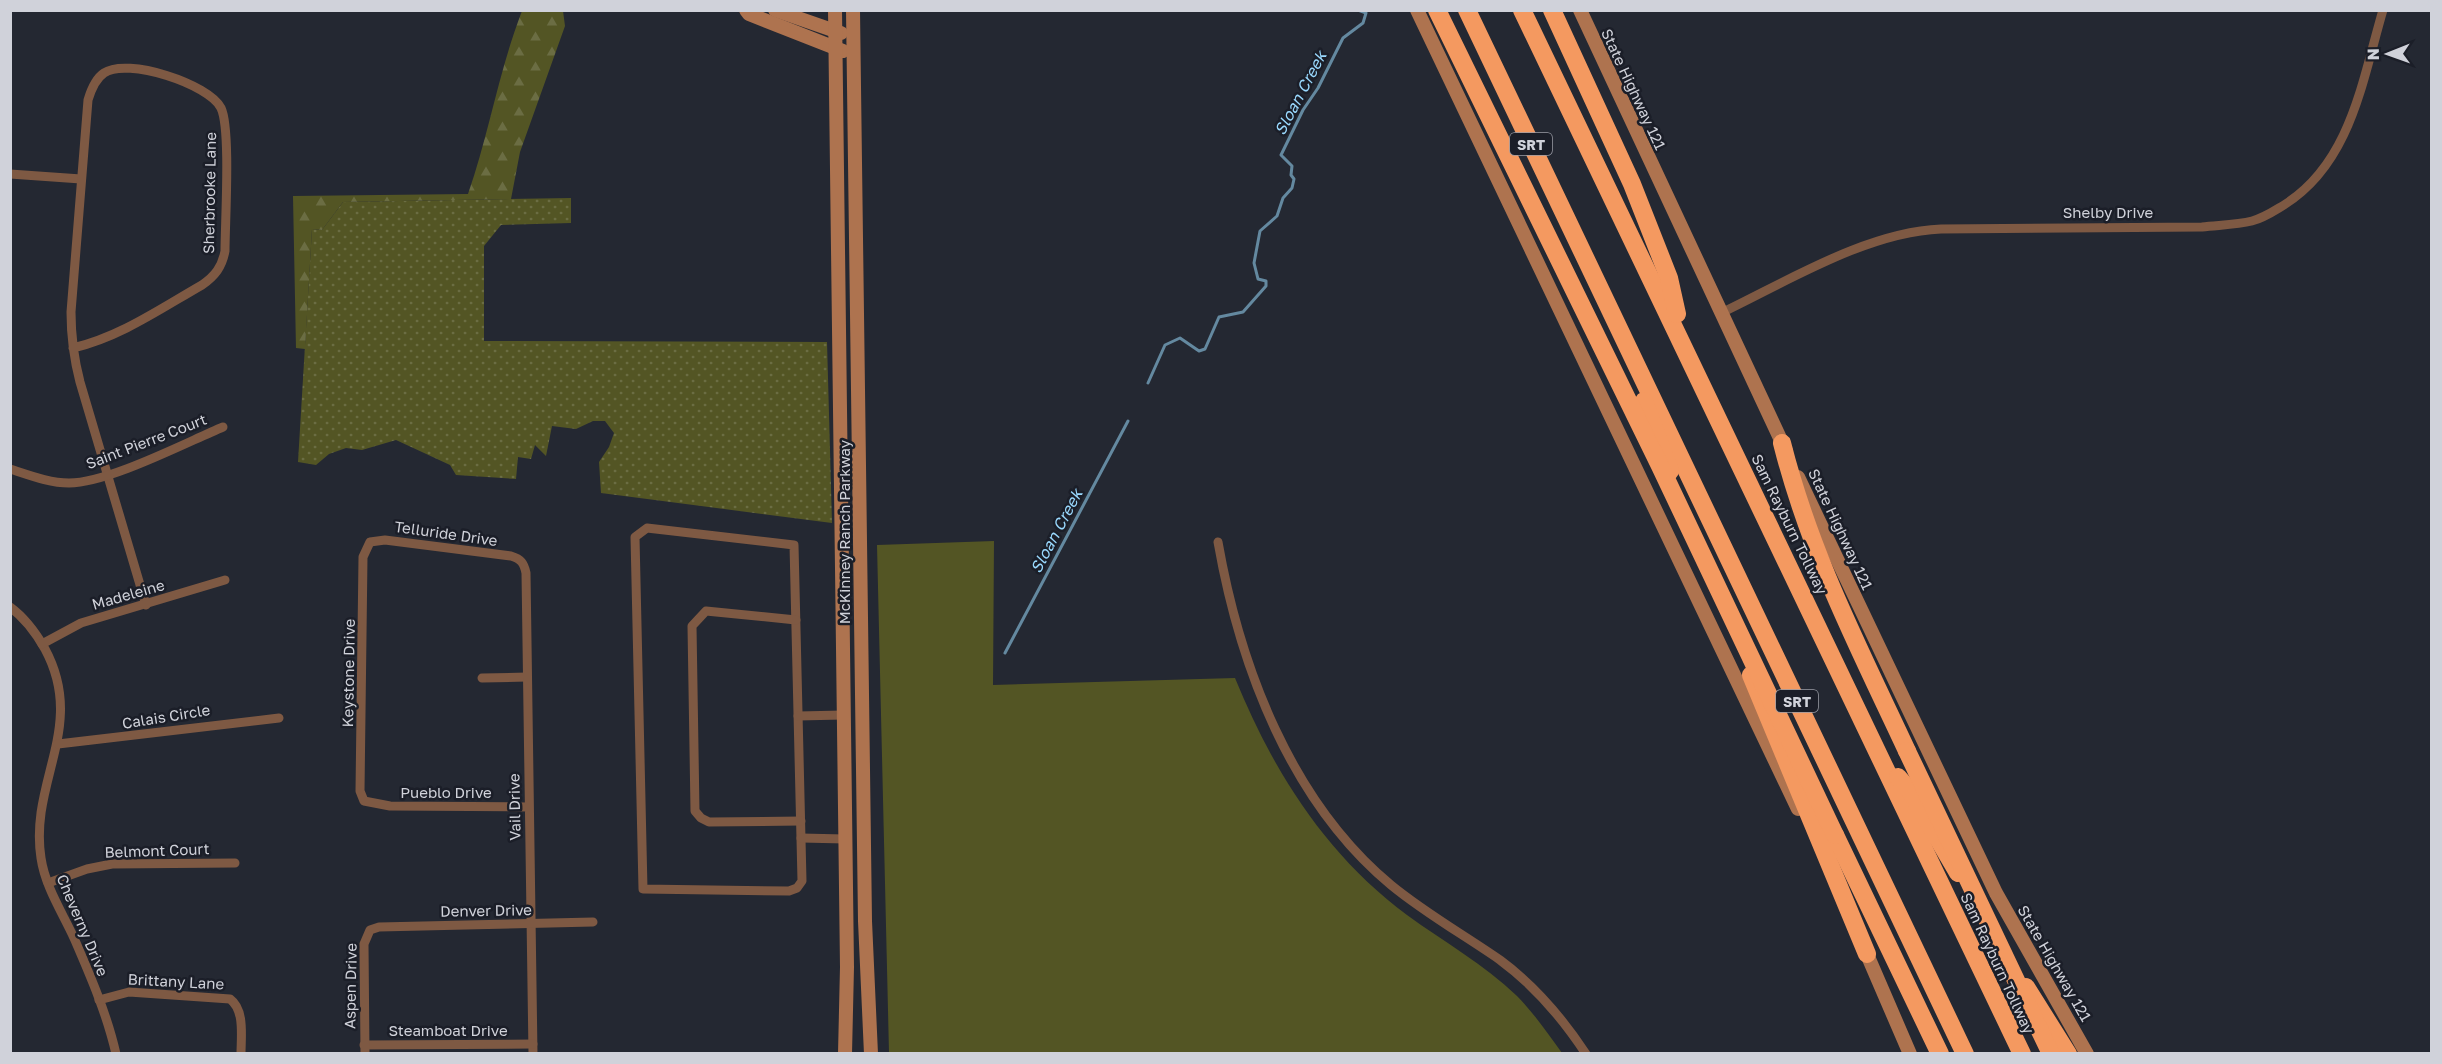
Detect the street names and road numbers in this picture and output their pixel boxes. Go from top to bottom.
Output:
street label: State Highway 121 [1598,26,1670,152]
street label: Sherbrooke Lane [199,132,219,254]
road number: SRT [1510,133,1552,155]
street label: Shelby Drive [2063,203,2154,221]
street label: Saint Pierre Court [83,410,209,472]
street label: McKinney Ranch Parkway [835,439,853,624]
street label: Sam Rayburn Tollway [1748,451,1832,598]
street label: State Highway 121 [1805,466,1877,592]
street label: Telluride Drive [393,517,499,549]
street label: Madeleine [90,575,167,613]
street label: Keystone Drive [338,618,358,727]
road number: SRT [1776,690,1818,712]
street label: Calais Circle [121,700,212,732]
street label: Vail Drive [504,773,524,841]
street label: Pueblo Drive [400,783,492,801]
street label: Belmont Court [104,839,210,861]
street label: Cheverny Drive [53,871,113,979]
street label: Sam Rayburn Tollway [1957,890,2039,1037]
street label: Denver Drive [440,900,532,920]
street label: State Highway 121 [2014,902,2096,1024]
street label: Aspen Drive [340,943,360,1029]
street label: Brittany Lane [127,969,225,993]
street label: Steamboat Drive [388,1021,508,1039]

